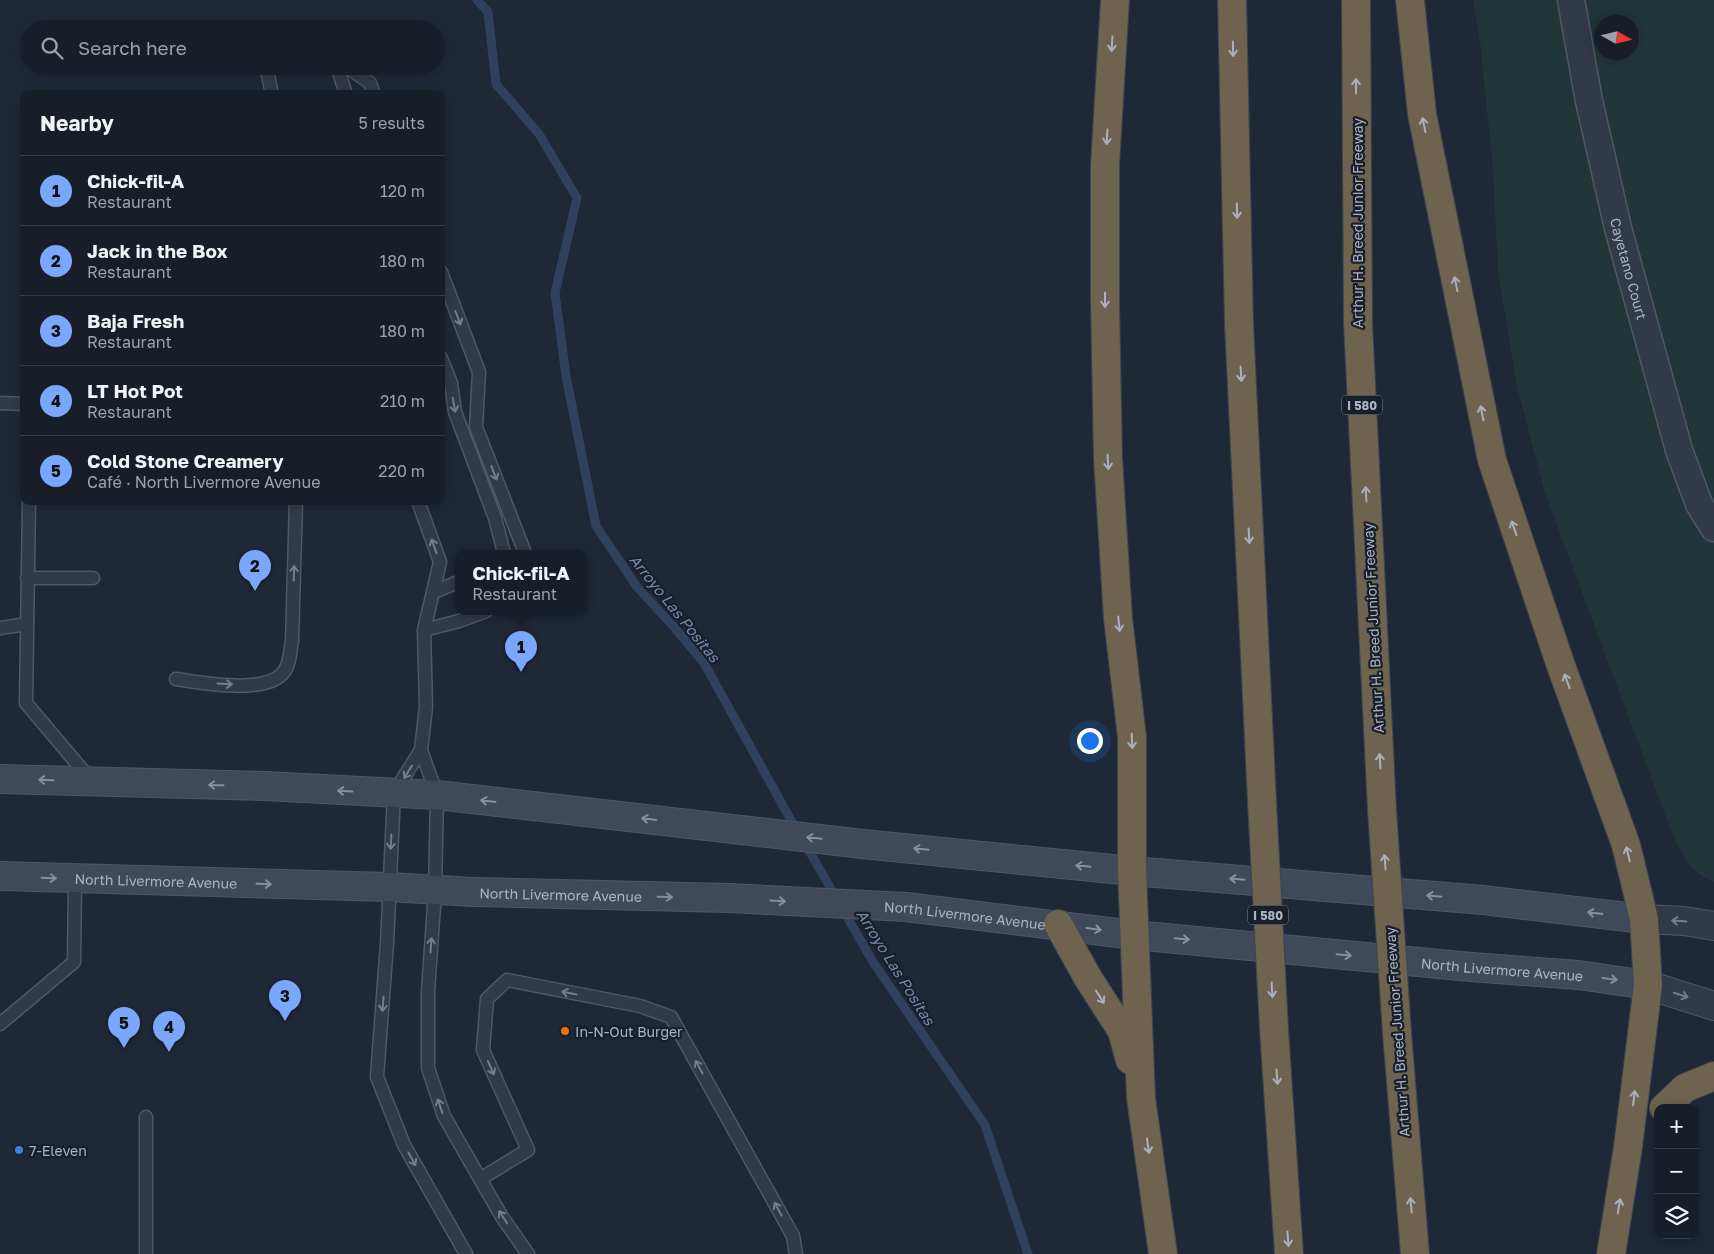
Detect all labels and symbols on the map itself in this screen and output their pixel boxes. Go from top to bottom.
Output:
north arrow [1594,15,1639,60]
one-way arrow [1108,36,1117,52]
one-way arrow [1228,40,1238,56]
one-way arrow [1351,79,1361,95]
one-way arrow [1419,117,1428,133]
street label: Arthur H. Breed Junior Freeway [1349,118,1366,328]
one-way arrow [1102,129,1112,145]
one-way arrow [1232,203,1241,219]
street label: Cayetano Court [1607,216,1651,321]
one-way arrow [1451,277,1460,293]
one-way arrow [1100,291,1110,307]
one-way arrow [454,309,463,325]
one-way arrow [1237,365,1246,381]
road number: I 580 [1342,396,1382,414]
one-way arrow [450,397,460,413]
one-way arrow [1477,405,1486,421]
one-way arrow [1104,454,1113,470]
one-way arrow [490,465,499,480]
one-way arrow [1362,486,1371,502]
one-way arrow [1509,520,1519,536]
street label: Arthur H. Breed Junior Freeway [1359,522,1387,734]
one-way arrow [1245,528,1254,544]
one-way arrow [429,539,438,554]
pin: 2 [239,550,271,591]
water label: Arroyo Las Positas [625,551,725,667]
one-way arrow [289,566,298,582]
one-way arrow [1114,616,1124,632]
pin: 1 [505,631,537,672]
one-way arrow [1562,674,1571,690]
one-way arrow [217,679,233,688]
your location [1077,728,1103,754]
one-way arrow [1127,732,1137,748]
one-way arrow [1375,753,1384,769]
one-way arrow [402,764,412,778]
one-way arrow [38,775,54,785]
one-way arrow [208,780,224,790]
one-way arrow [338,786,354,795]
one-way arrow [480,796,496,806]
one-way arrow [642,814,658,824]
one-way arrow [807,833,823,843]
one-way arrow [387,834,396,850]
one-way arrow [914,845,930,854]
one-way arrow [1623,847,1632,863]
one-way arrow [1381,854,1390,870]
one-way arrow [1075,861,1091,871]
street label: North Livermore Avenue [74,870,237,891]
one-way arrow [40,873,56,883]
one-way arrow [1229,875,1245,884]
one-way arrow [255,879,271,889]
street label: North Livermore Avenue [479,884,642,904]
one-way arrow [1426,891,1442,901]
one-way arrow [657,892,673,901]
one-way arrow [770,896,786,905]
street label: North Livermore Avenue [884,897,1047,933]
water label: Arroyo Las Positas [852,906,939,1030]
road number: I 580 [1248,906,1288,924]
one-way arrow [1588,908,1604,918]
one-way arrow [1671,916,1687,925]
one-way arrow [1085,925,1101,935]
street label: Arthur H. Breed Junior Freeway [1381,926,1413,1138]
one-way arrow [1174,935,1190,944]
one-way arrow [427,938,436,954]
one-way arrow [1336,950,1352,960]
street label: North Livermore Avenue [1420,954,1584,984]
one-way arrow [1602,975,1618,985]
pin: 3 [269,980,301,1021]
one-way arrow [1267,982,1277,998]
one-way arrow [562,987,578,997]
one-way arrow [1095,989,1105,1003]
one-way arrow [1673,991,1689,1001]
one-way arrow [378,996,387,1012]
pin: 5 [108,1007,140,1048]
pin: 4 [153,1011,185,1052]
place label: In-N-Out Burger [575,1023,683,1040]
marker: In-N-Out Burger [559,1025,571,1037]
one-way arrow [486,1060,496,1075]
one-way arrow [694,1061,704,1075]
one-way arrow [1273,1069,1282,1085]
one-way arrow [1629,1091,1639,1107]
one-way arrow [435,1098,445,1114]
one-way arrow [1143,1138,1153,1154]
place label: 7-Eleven [29,1142,87,1159]
marker: 7-Eleven [13,1144,25,1156]
one-way arrow [408,1152,418,1166]
one-way arrow [1406,1198,1415,1214]
one-way arrow [1614,1198,1624,1214]
one-way arrow [773,1203,783,1217]
one-way arrow [498,1211,508,1225]
one-way arrow [1283,1231,1292,1247]

